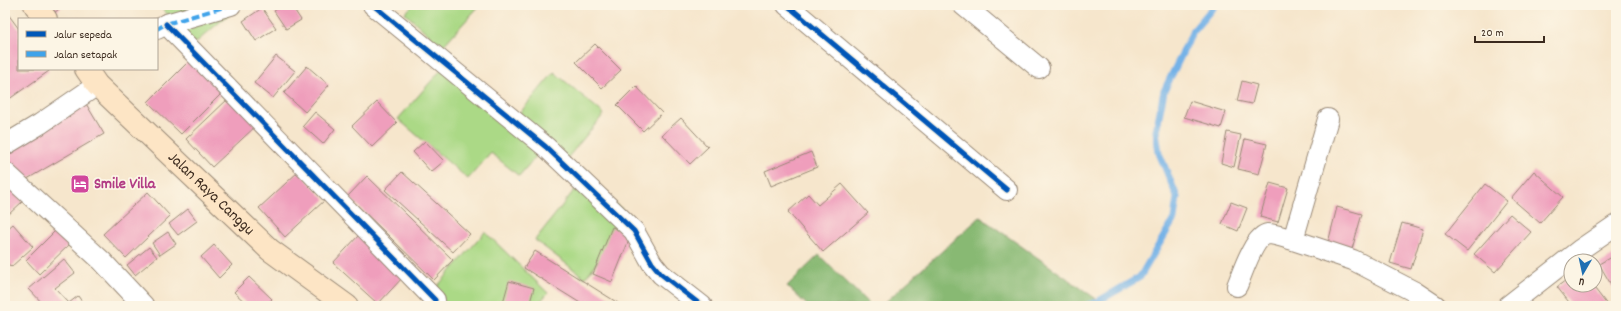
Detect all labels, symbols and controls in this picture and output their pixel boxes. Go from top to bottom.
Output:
legend [18,18,158,70]
scale bar [1475,18,1544,44]
text: 20 m [1481,25,1504,42]
text: Jalur sepeda [54,27,112,44]
text: Jalan setapak [54,47,117,64]
street label: Jalan Raya Canggu [162,147,260,241]
hotel icon: Smile Villa [69,173,91,195]
place label: Smile Villa [94,173,157,196]
north arrow [1563,253,1603,293]
text: U [1578,273,1586,289]

